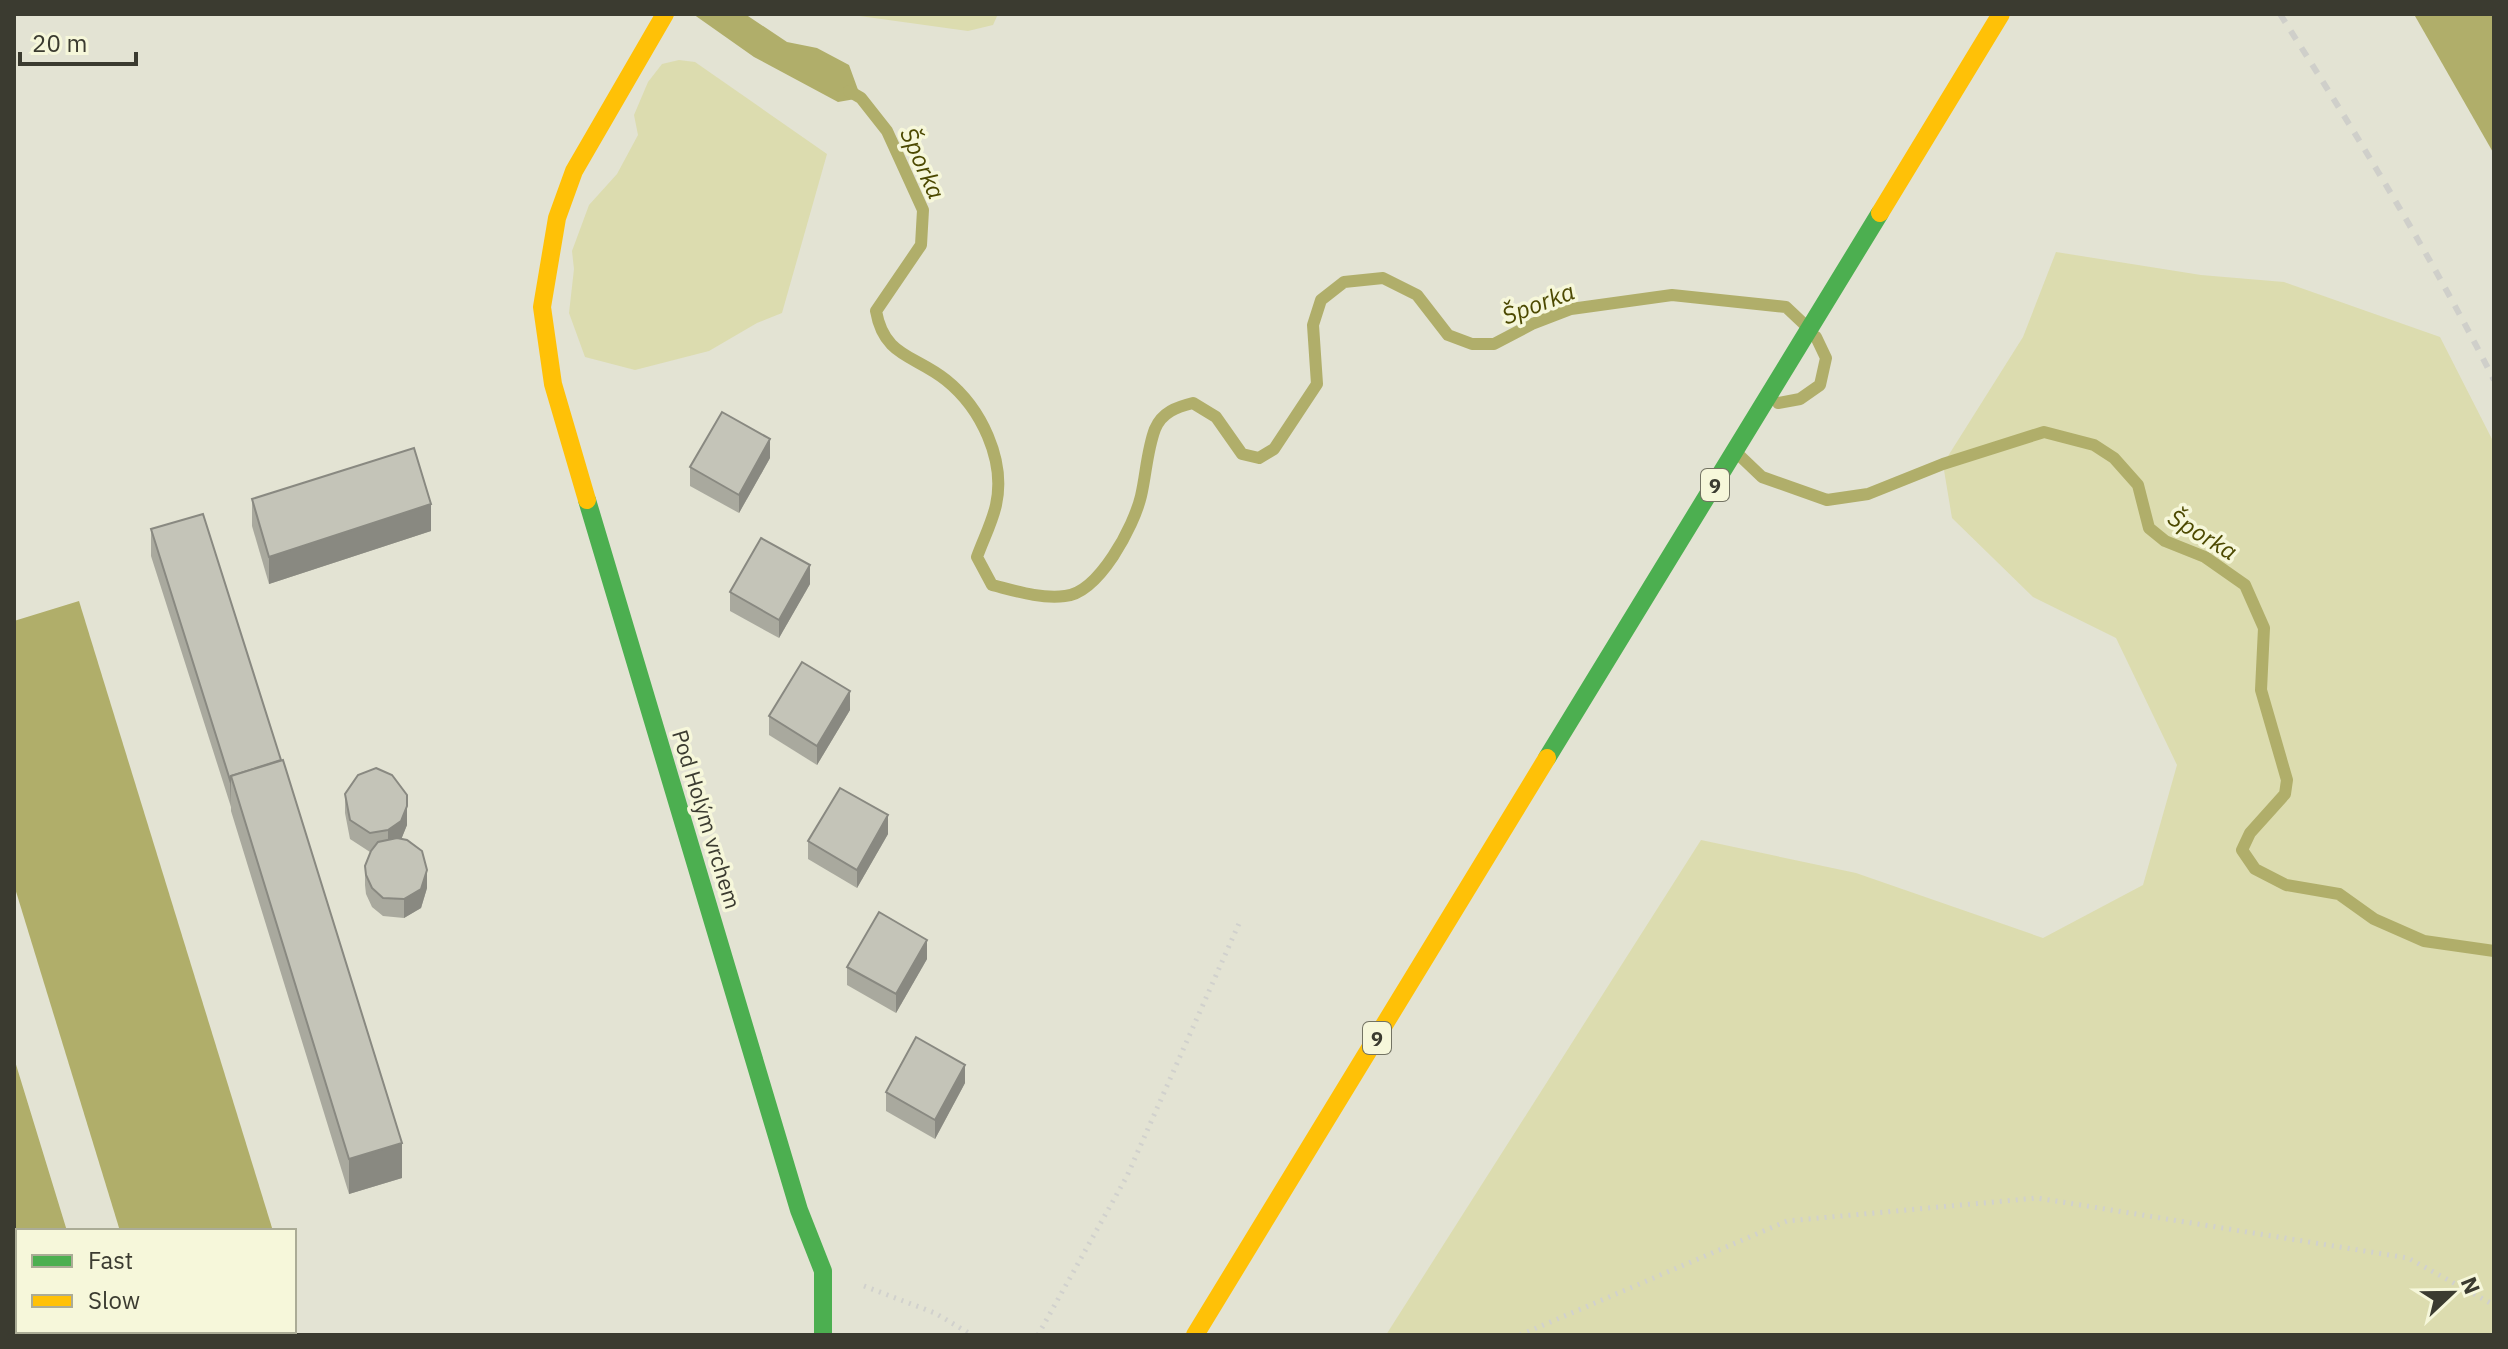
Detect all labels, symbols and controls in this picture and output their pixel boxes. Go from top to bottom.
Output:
scale bar [20,16,136,66]
text: 20 m [32,27,87,59]
water label: Šporka [893,122,953,204]
water label: Šporka [1497,275,1579,331]
road number: 9 [1701,469,1729,501]
water label: Šporka [2162,501,2244,567]
street label: Pod Holým vrchem [666,726,748,912]
road number: 9 [1363,1022,1391,1054]
legend [16,1229,296,1333]
text: Fast [88,1244,133,1276]
north arrow [2412,1253,2492,1333]
text: N [2455,1273,2487,1298]
text: Slow [88,1284,140,1316]

